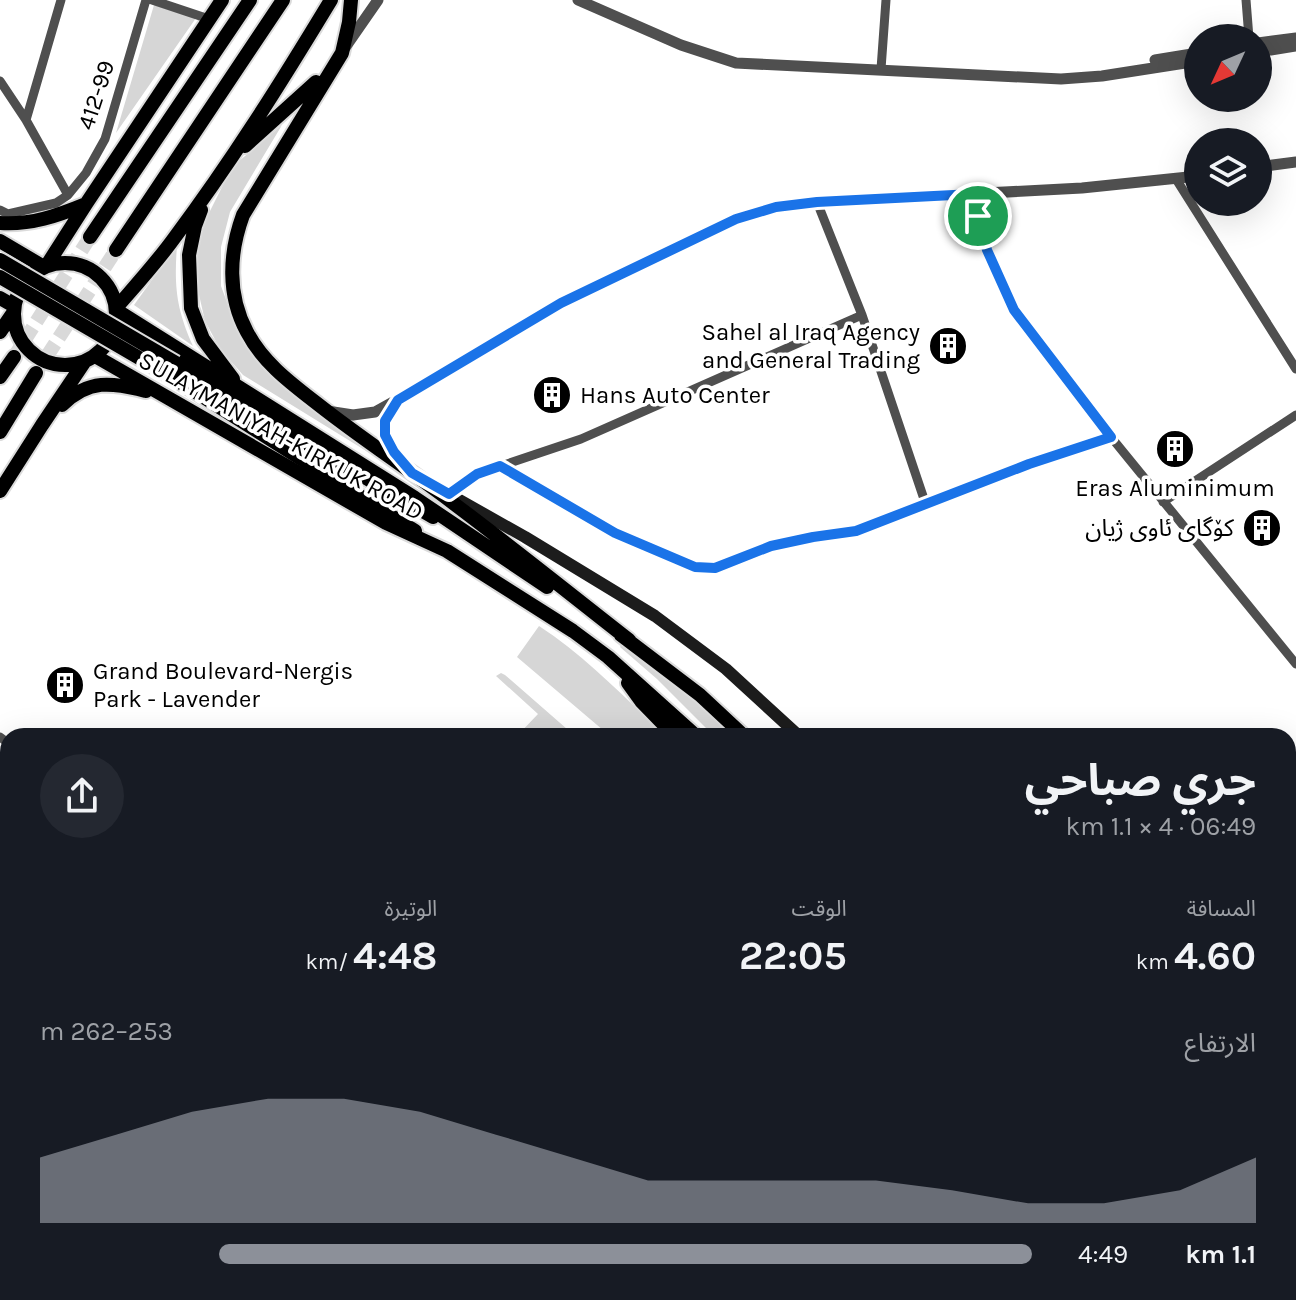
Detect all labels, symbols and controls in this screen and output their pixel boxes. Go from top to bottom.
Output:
north arrow [1184,24,1272,112]
map controls [1184,24,1272,216]
street label: 412-99 [72,57,120,133]
button: layers [1184,128,1272,216]
pin [944,182,1012,250]
icon: arrive [956,194,1000,238]
place label: Sahel al Iraq Agency and General Trading [701,318,920,374]
building icon: Sahel al Iraq Agency and General Trading [927,325,969,367]
street label: SULAYMANIYAH-KIRKUK ROAD [134,346,428,526]
building icon: Hans Auto Center [531,374,573,416]
place label: Hans Auto Center [580,381,770,409]
building icon: Eras Aluminimum [1154,428,1196,470]
place label: Eras Aluminimum [1075,474,1275,502]
building icon: کۆگای ئاوی ژیان [1241,507,1283,549]
place label: کۆگای ئاوی ژیان [1085,514,1235,542]
place label: Grand Boulevard-Nergis Park - Lavender [93,657,353,713]
building icon: Grand Boulevard-Nergis Park - Lavender [44,664,86,706]
button: share [40,754,124,838]
text: جري صباحي [1025,755,1256,806]
text: 06:49 · 4 × 1.1 km [1066,811,1256,842]
text: الوتيرة [384,896,437,922]
text: الوقت [791,896,847,922]
text: المسافة [1187,896,1256,922]
text: 4:48 [353,932,437,979]
text: 22:05 [739,932,847,979]
text: 4.60 [1174,932,1256,979]
text: /km [305,949,353,975]
text: km [1136,949,1174,975]
text: 253–262 m [40,1016,173,1047]
text: الارتفاع [1185,1028,1256,1059]
text: 4:49 [1078,1239,1128,1270]
text: 1.1 km [1185,1239,1256,1270]

